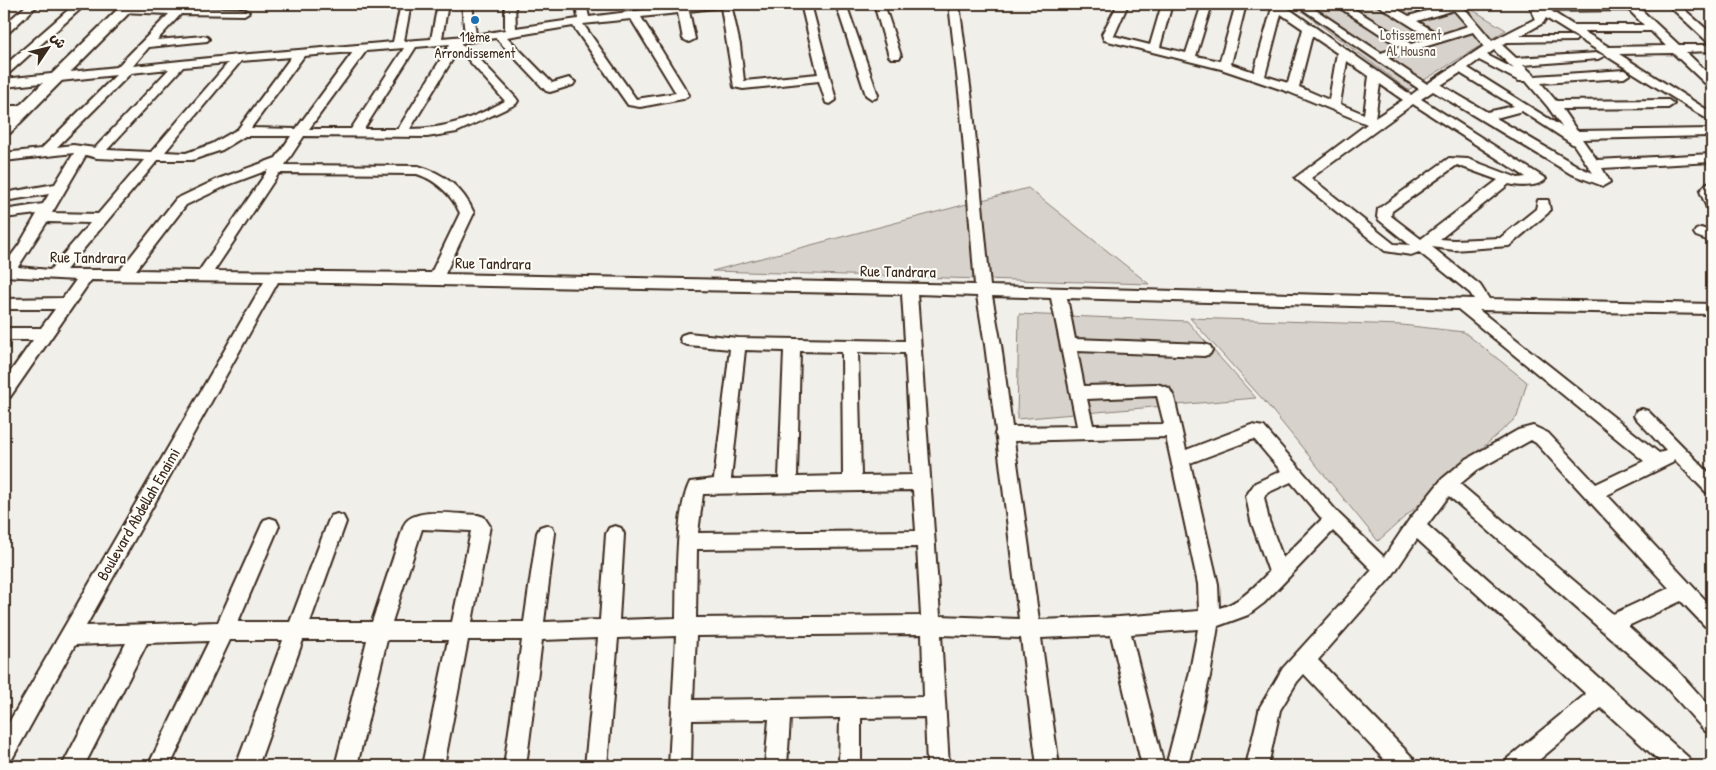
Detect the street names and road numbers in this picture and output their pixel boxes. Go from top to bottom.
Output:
street label: Rue Tandrara [50,245,126,269]
street label: Rue Tandrara [455,251,531,275]
street label: Rue Tandrara [860,259,936,283]
street label: Boulevard Abdellah Enaimi [91,444,185,584]

